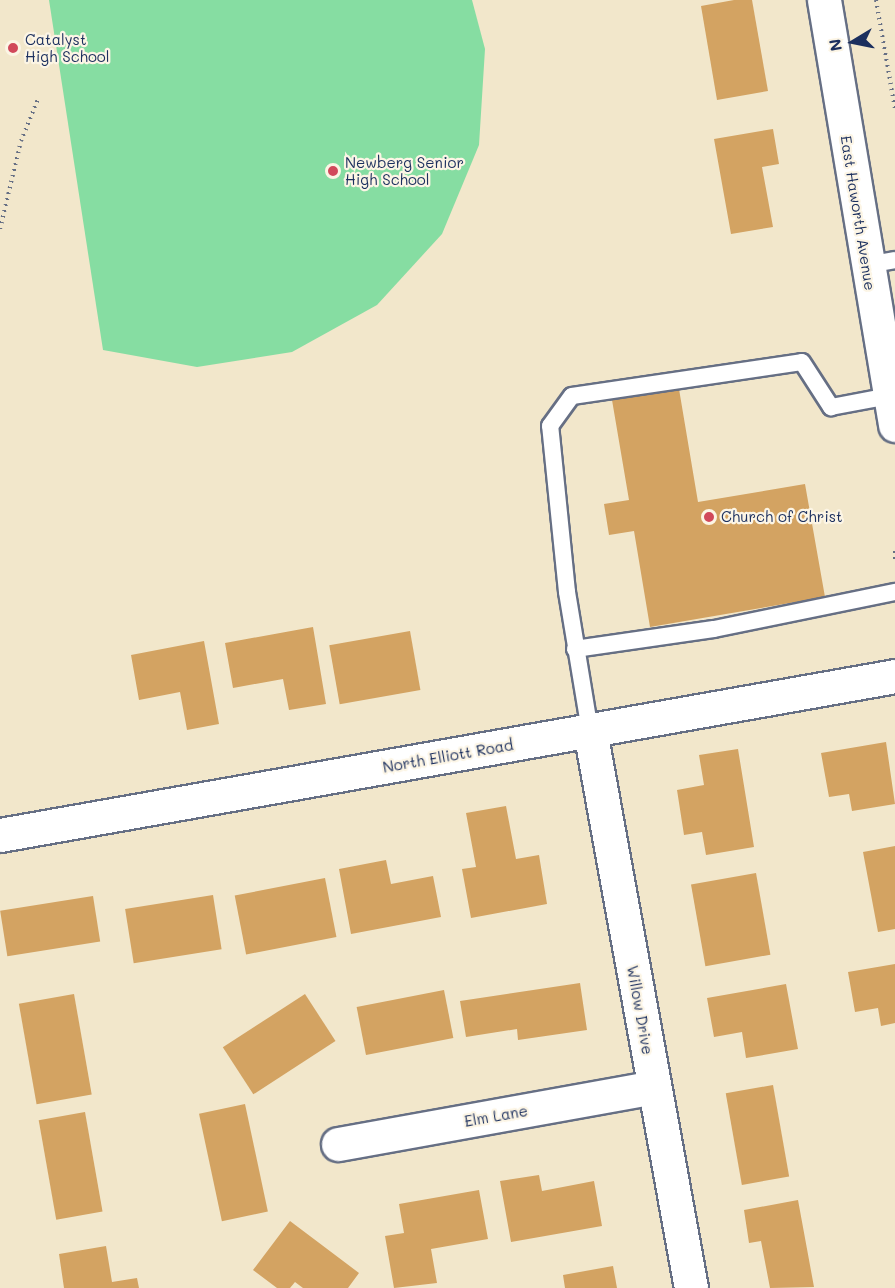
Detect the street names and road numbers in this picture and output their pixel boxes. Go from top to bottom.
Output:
street label: East Haworth Avenue [837,134,879,292]
street label: North Elliott Road [381,736,515,776]
street label: Willow Drive [623,964,657,1056]
street label: Elm Lane [463,1102,529,1130]

